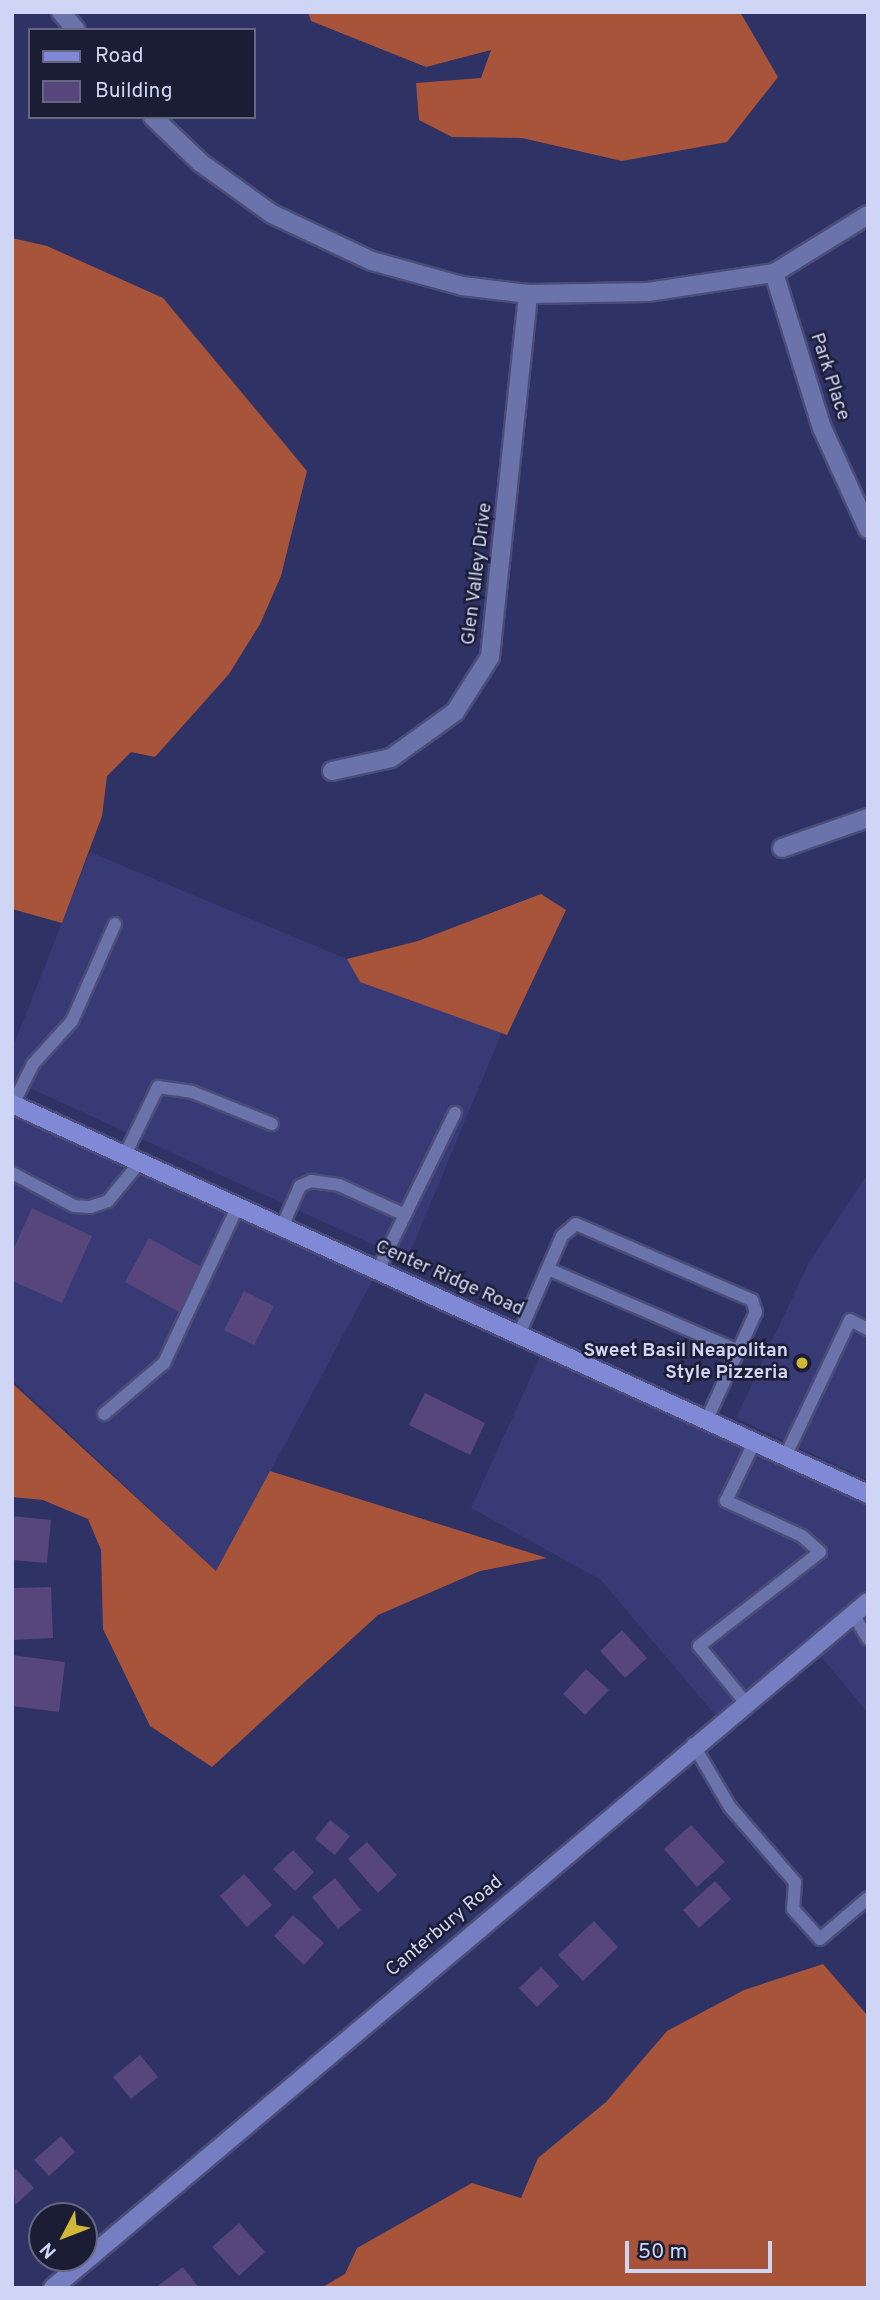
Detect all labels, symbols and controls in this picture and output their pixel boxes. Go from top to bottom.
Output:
legend [28,28,256,119]
text: Road [95,43,144,70]
text: Building [95,78,173,105]
street label: Park Place [804,330,854,424]
street label: Glen Valley Drive [458,501,498,647]
street label: Center Ridge Road [371,1236,527,1322]
place label: Sweet Basil Neapolitan Style Pizzeria [584,1341,788,1385]
marker: Sweet Basil Neapolitan Style Pizzeria [794,1355,810,1371]
street label: Canterbury Road [382,1872,508,1982]
north arrow [28,2202,98,2272]
scale bar [628,2226,775,2270]
text: N [35,2237,62,2263]
text: 50 m [638,2239,687,2266]

